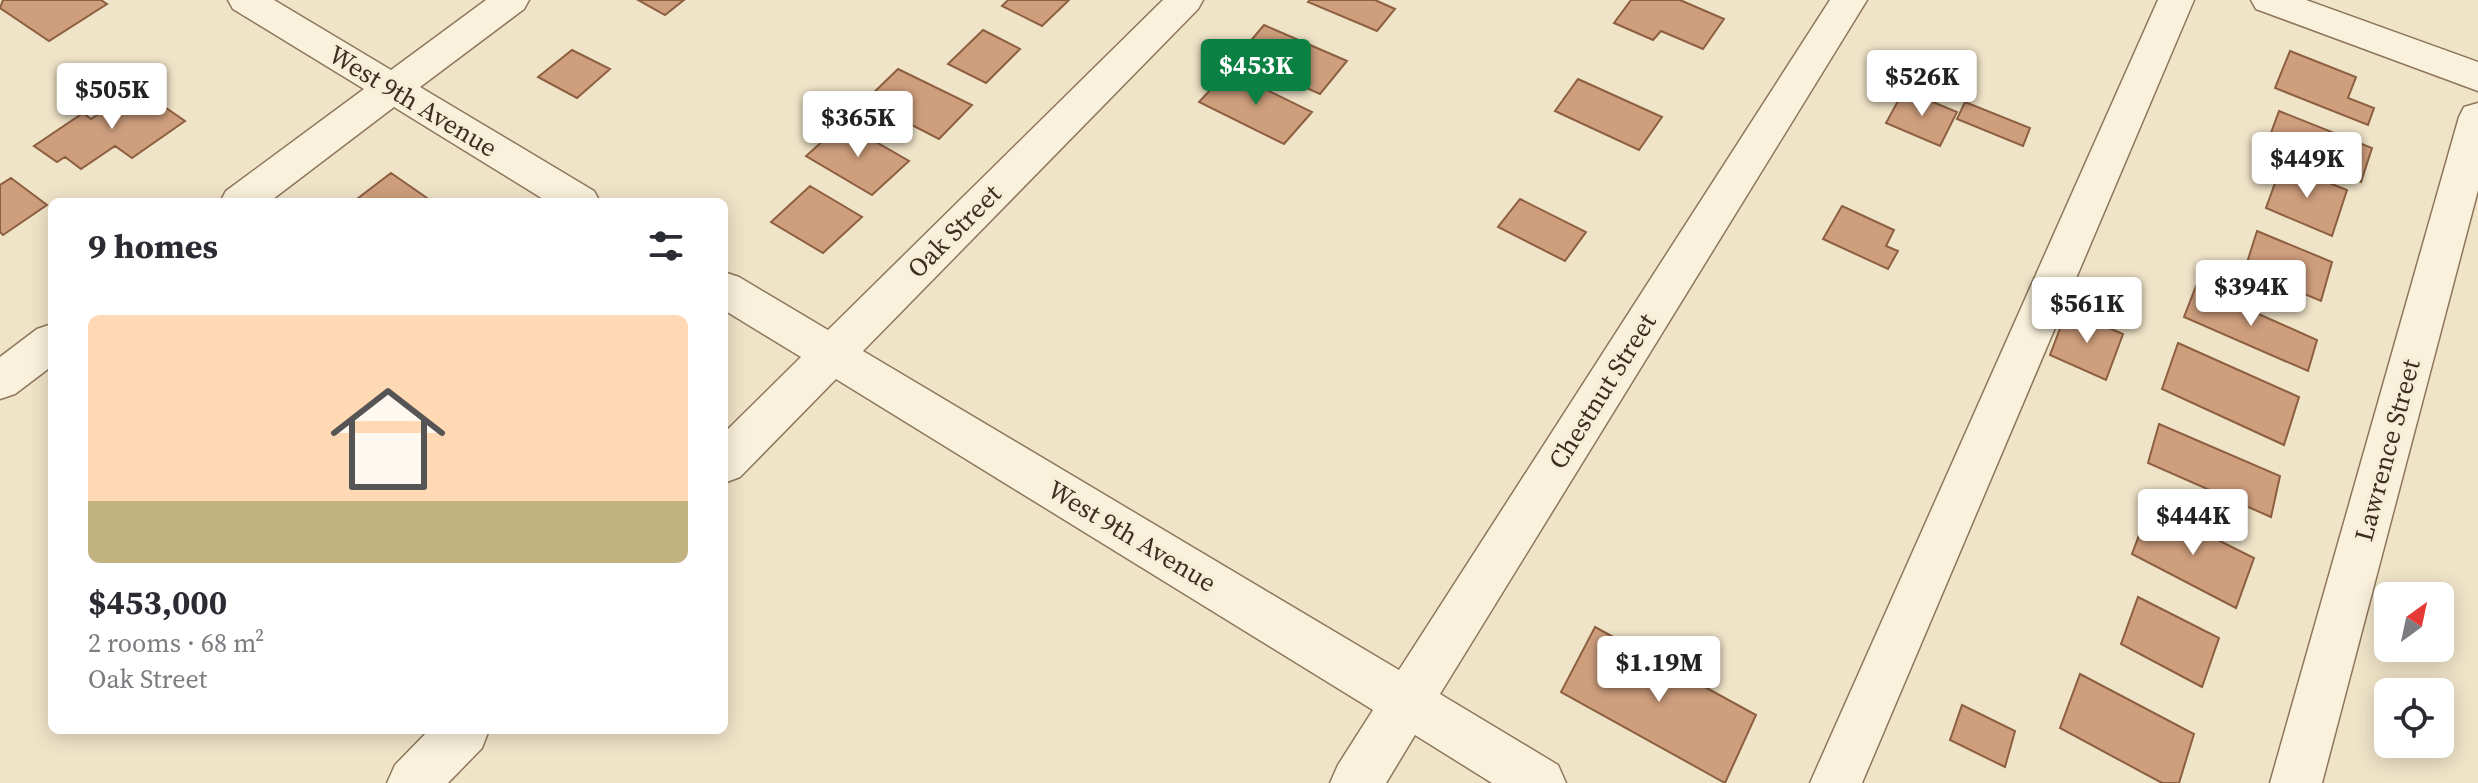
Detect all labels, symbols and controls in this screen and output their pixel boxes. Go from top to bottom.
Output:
street label: West 9th Avenue [322,36,504,166]
pin: $453K [1200,39,1312,107]
text: $453K [1219,47,1293,83]
pin: $526K [1866,50,1978,118]
text: $526K [1885,58,1959,94]
pin: $505K [56,63,168,131]
text: $505K [75,71,149,107]
pin: $365K [802,91,914,159]
text: $365K [821,99,895,135]
pin: $449K [2251,132,2363,200]
text: $449K [2270,140,2344,176]
street label: Oak Street [899,176,1009,286]
text: 9 homes [88,223,218,269]
icon: filters [644,224,688,268]
pin: $394K [2195,260,2307,328]
text: $394K [2214,268,2288,304]
pin: $561K [2031,277,2143,345]
text: $561K [2050,285,2124,321]
street label: Chestnut Street [1540,306,1665,476]
street label: Lawrence Street [2345,354,2429,545]
icon: home [316,367,460,511]
street label: West 9th Avenue [1041,471,1223,601]
pin: $444K [2137,489,2249,557]
text: $444K [2156,497,2230,533]
text: $453,000 [88,579,227,625]
north arrow [2374,582,2454,662]
map controls [2374,582,2454,758]
text: 2 rooms · 68 m² [88,625,264,661]
pin: $1.19M [1594,636,1724,704]
text: $1.19M [1615,644,1703,680]
text: Oak Street [88,661,207,697]
button: locate [2374,678,2454,758]

